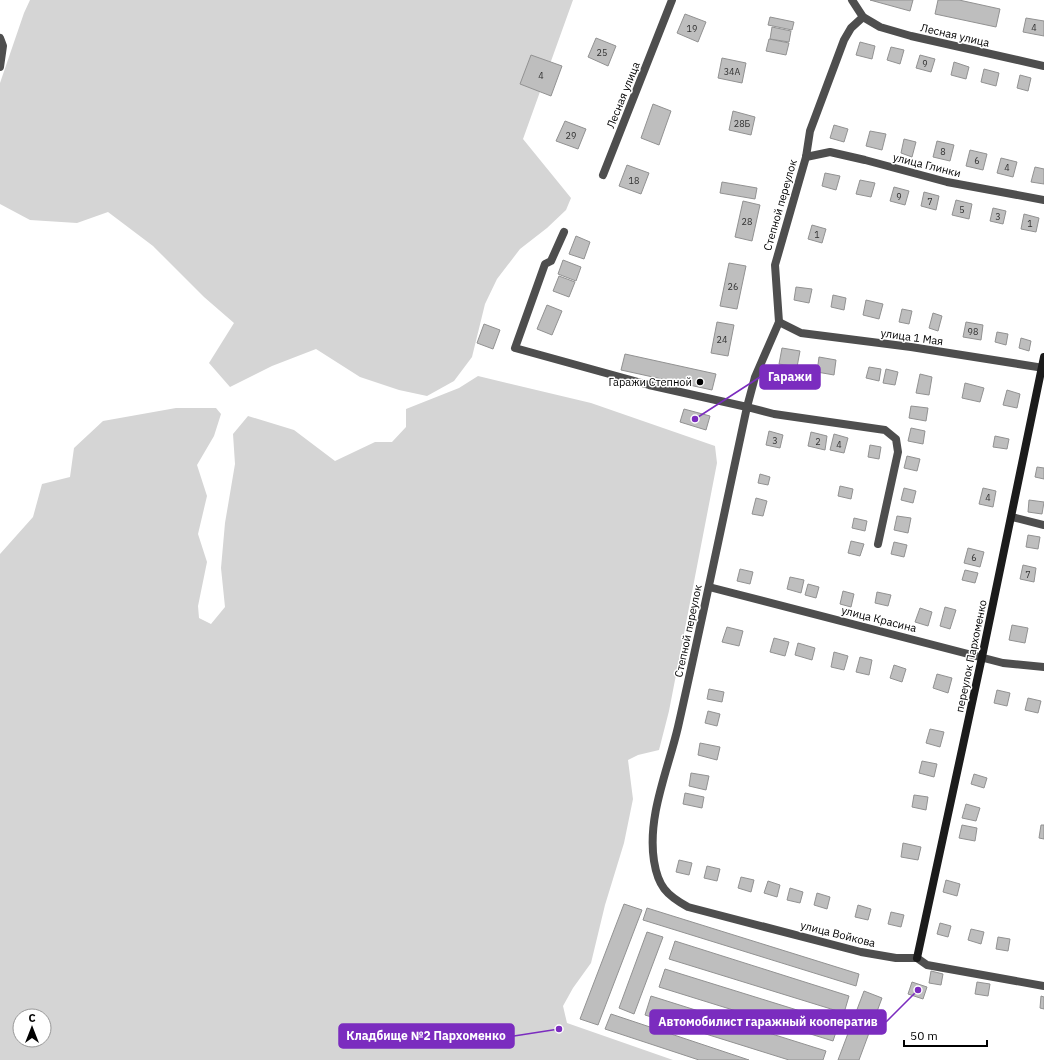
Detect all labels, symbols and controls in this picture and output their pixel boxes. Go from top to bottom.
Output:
street label: Лесная улица [919,20,991,50]
house number: 4 [1031,22,1037,33]
house number: 19 [687,23,697,34]
house number: 25 [597,47,607,58]
house number: 9 [922,58,928,69]
street label: Лесная улица [603,60,643,130]
house number: 34А [724,66,741,77]
house number: 4 [538,70,544,81]
house number: 28Б [734,118,751,129]
house number: 29 [566,130,576,141]
house number: 8 [940,146,946,157]
street label: улица Глинки [892,150,962,180]
house number: 6 [974,155,980,166]
street label: Степной переулок [760,158,800,252]
house number: 4 [1004,162,1010,173]
house number: 18 [629,175,639,186]
house number: 9 [896,191,902,202]
house number: 7 [927,196,933,207]
house number: 5 [959,204,965,215]
house number: 3 [995,211,1001,222]
house number: 28 [742,216,752,227]
house number: 1 [1027,218,1033,229]
house number: 1 [814,229,820,240]
house number: 26 [728,281,738,292]
street label: улица 1 Мая [880,326,944,348]
house number: 98 [968,326,978,337]
house number: 24 [717,334,727,345]
callout: Гаражи [760,365,820,389]
text: Гаражи [768,369,812,384]
place label: Гаражи Степной [608,375,692,389]
marker: Гаражи Степной [695,377,705,387]
house number: 3 [772,435,778,446]
house number: 2 [815,436,821,447]
house number: 4 [836,439,842,450]
house number: 4 [985,492,991,503]
house number: 6 [971,552,977,563]
house number: 7 [1025,569,1031,580]
street label: Степной переулок [671,583,705,679]
street label: переулок Пархоменко [952,598,990,714]
street label: улица Красина [840,603,918,635]
street label: улица Войкова [799,918,877,950]
north arrow [12,1008,52,1048]
callout: Автомобилист гаражный кооператив [650,1010,886,1034]
text: С [28,1011,36,1025]
text: Автомобилист гаражный кооператив [658,1014,878,1029]
scale bar [904,1022,987,1048]
callout: Кладбище №2 Пархоменко [339,1024,514,1048]
text: Кладбище №2 Пархоменко [346,1028,506,1043]
text: 50 m [910,1028,938,1043]

